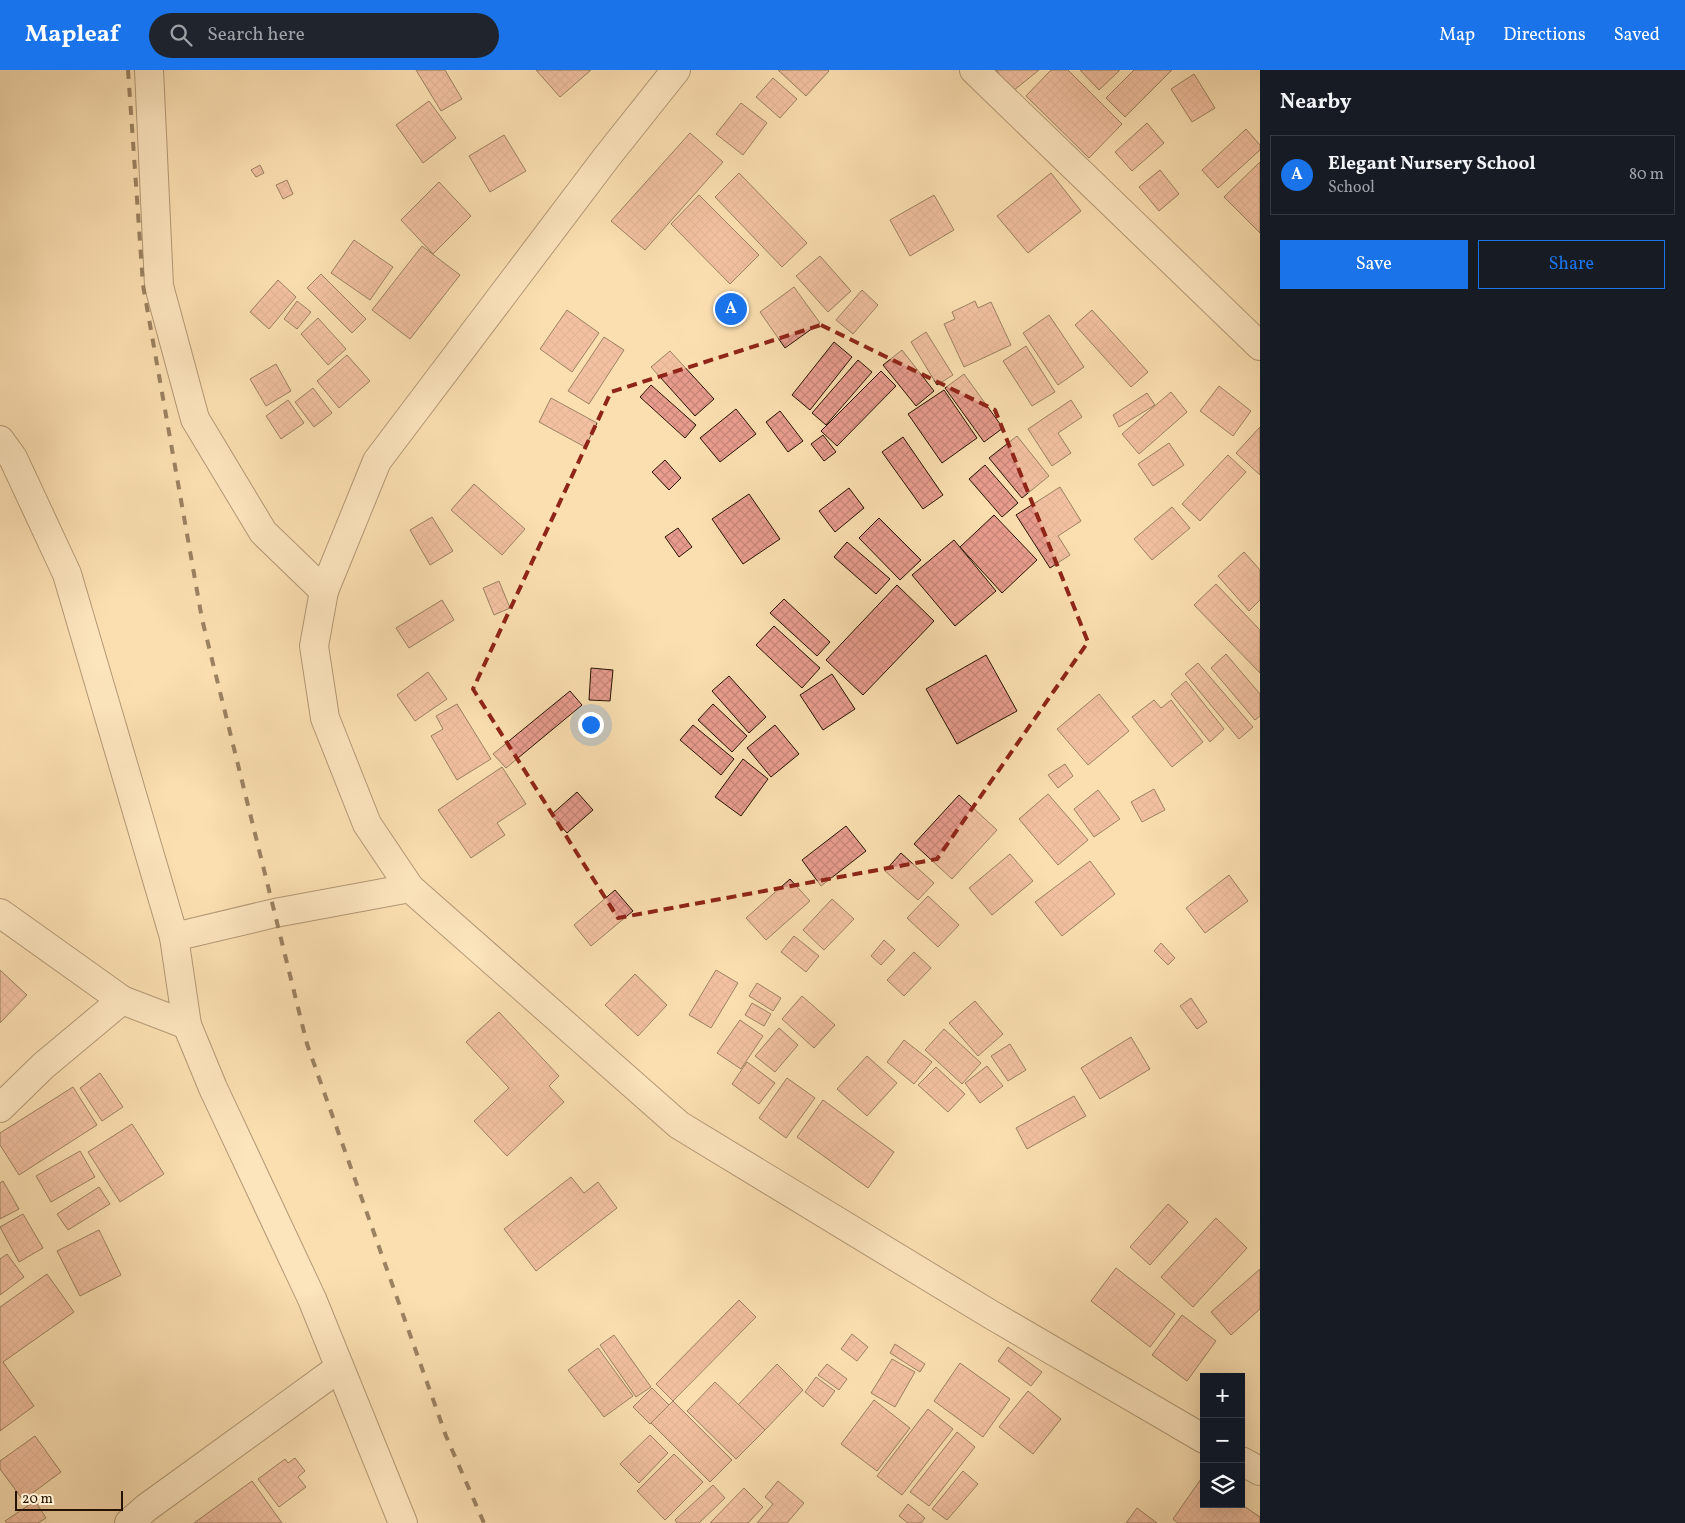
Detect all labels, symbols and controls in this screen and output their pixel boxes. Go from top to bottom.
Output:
search box [149,13,499,58]
text: Mapleaf [25,18,119,52]
icon: search [167,21,195,49]
text: Search here [207,22,305,48]
text: Map [1439,23,1475,48]
text: Directions [1503,23,1586,48]
text: Saved [1614,23,1660,48]
text: Nearby [1280,88,1351,117]
text: Elegant Nursery School [1328,151,1536,177]
text: A [1291,164,1303,186]
text: 80 m [1629,164,1664,186]
text: School [1328,177,1375,199]
button: Save [1280,240,1468,289]
button: Share [1478,240,1665,289]
pin: A [715,290,747,328]
your location [578,712,604,738]
map controls [1200,1373,1245,1508]
button: + [1200,1373,1245,1418]
button: − [1200,1418,1245,1463]
button: layers [1200,1463,1245,1508]
scale bar [15,1488,122,1511]
text: 20 m [22,1490,53,1509]

